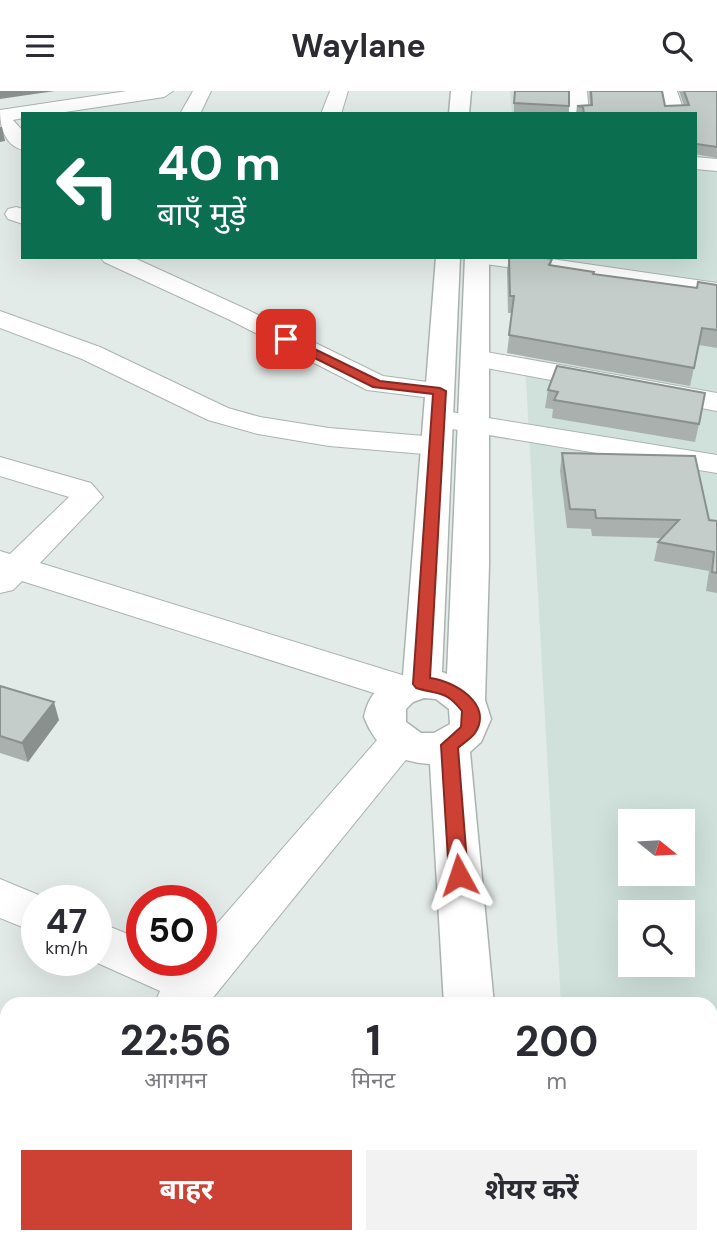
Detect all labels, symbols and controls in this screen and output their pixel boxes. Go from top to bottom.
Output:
text: Waylane [291,25,426,67]
icon: menu [21,27,59,65]
icon: search [658,27,696,65]
text: 40 m [157,131,281,195]
icon: left [42,140,133,231]
text: बाएँ मुड़ें [157,193,246,235]
pin [256,309,316,369]
icon: arrive [267,320,305,358]
north arrow [618,809,695,885]
map controls [618,809,695,977]
position arrow [422,838,496,912]
speed limit sign: 50 [126,885,217,976]
text: 47 [46,898,87,944]
button: search [618,900,695,977]
text: km/h [45,936,88,960]
text: 22:56 [120,1013,232,1068]
text: 1 [366,1013,381,1068]
text: 200 [515,1014,598,1069]
text: आगमन [144,1065,207,1095]
text: मिनट [351,1065,395,1095]
text: m [546,1066,567,1096]
button: बाहर [21,1150,352,1230]
button: शेयर करें [366,1150,697,1230]

